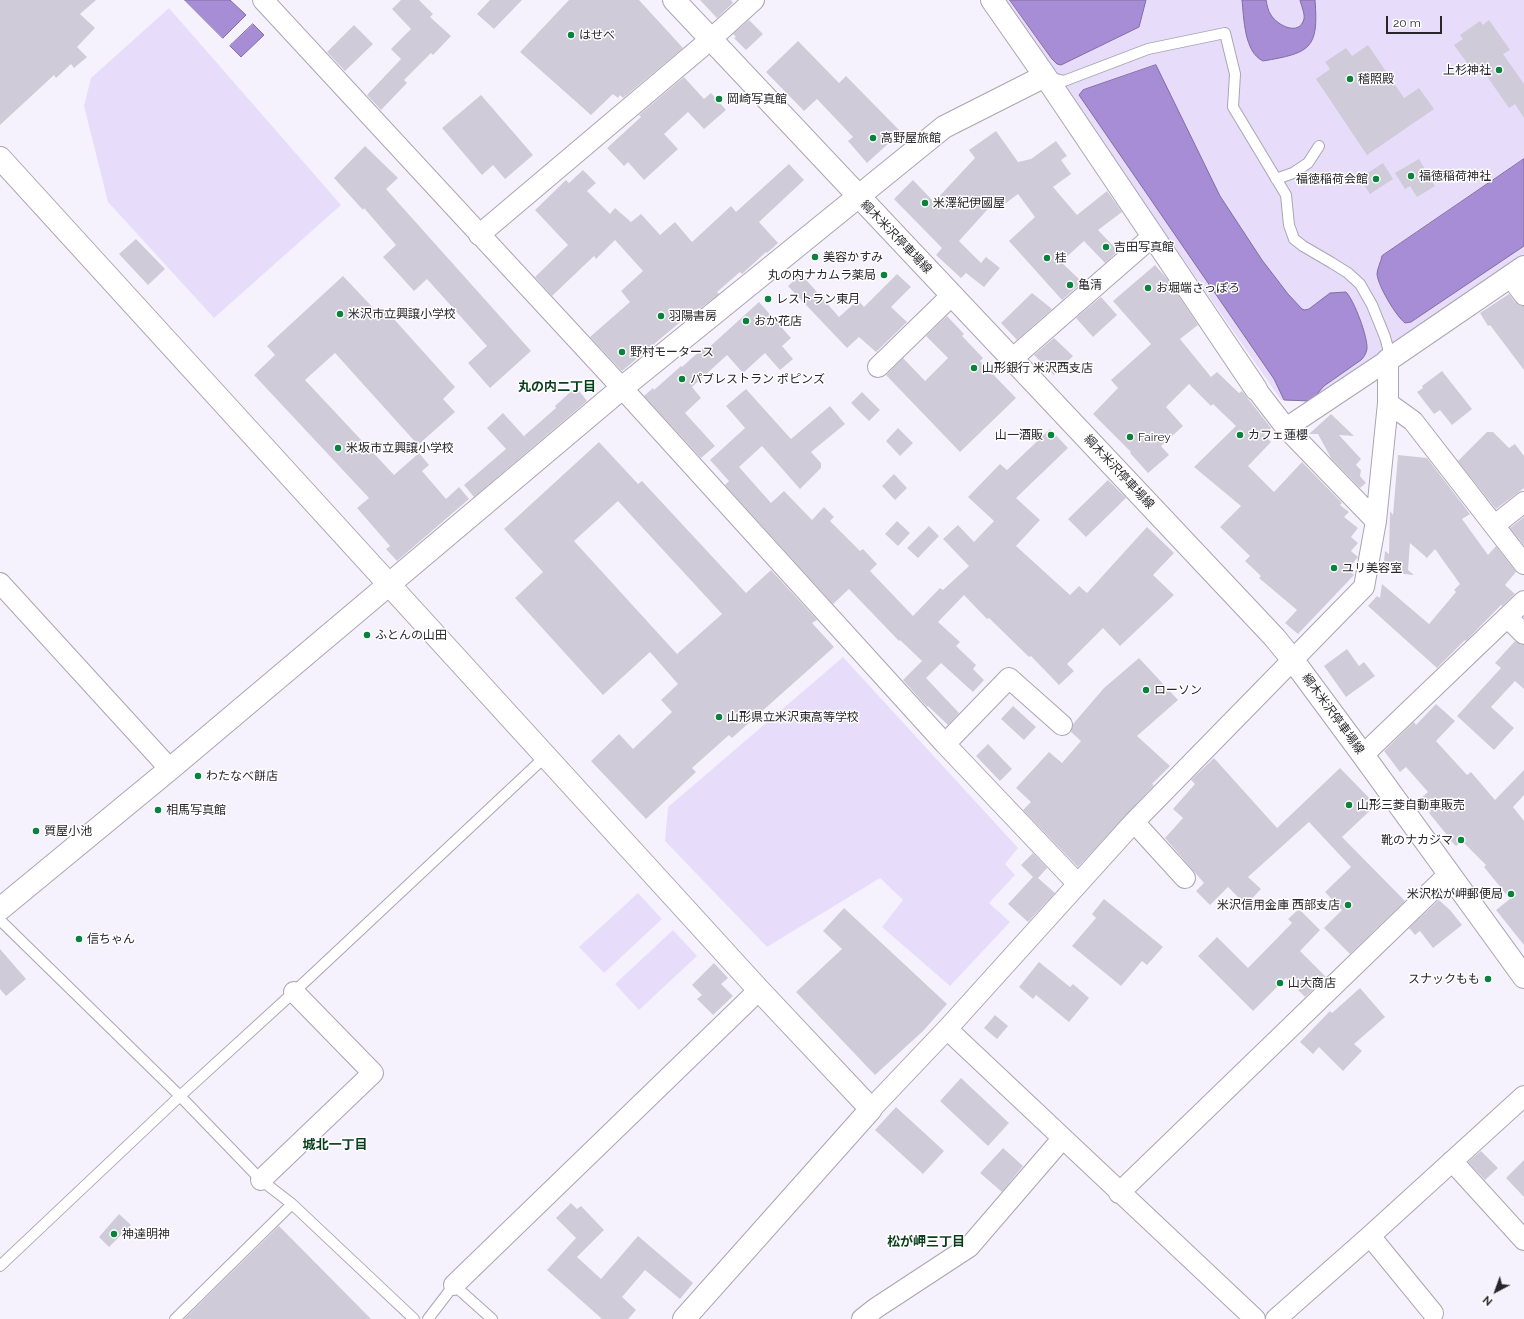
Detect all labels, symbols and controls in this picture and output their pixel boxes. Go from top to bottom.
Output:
scale bar [1388,8,1444,34]
text: 20 m [1393,16,1421,30]
place label: はせべ [579,28,615,42]
marker: はせべ [566,30,576,40]
place label: 上杉神社 [1443,63,1491,77]
marker: 上杉神社 [1494,65,1504,75]
place label: 稽照殿 [1358,72,1394,86]
marker: 稽照殿 [1345,74,1355,84]
place label: 岡崎写真館 [727,92,787,106]
marker: 岡崎写真館 [714,94,724,104]
place label: 高野屋旅館 [881,131,941,145]
marker: 高野屋旅館 [868,133,878,143]
place label: 福徳稲荷神社 [1419,169,1491,183]
marker: 福徳稲荷神社 [1406,171,1416,181]
place label: 福徳稲荷会館 [1296,172,1368,186]
marker: 福徳稲荷会館 [1371,174,1381,184]
place label: 米澤紀伊國屋 [933,196,1005,210]
street label: 綱木米沢停車場線 [857,197,935,277]
marker: 米澤紀伊國屋 [920,198,930,208]
place label: 吉田写真館 [1114,240,1174,254]
marker: 吉田写真館 [1101,242,1111,252]
place label: 美容かすみ [823,250,883,264]
place label: 桂 [1055,251,1067,265]
marker: 美容かすみ [810,252,820,262]
marker: 桂 [1042,253,1052,263]
place label: 丸の内ナカムラ薬局 [768,268,876,282]
marker: 丸の内ナカムラ薬局 [879,270,889,280]
place label: 亀清 [1078,278,1102,292]
marker: 亀清 [1065,280,1075,290]
place label: お堀端さっぽろ [1156,281,1240,295]
marker: お堀端さっぽろ [1143,283,1153,293]
place label: レストラン東月 [776,292,860,306]
marker: レストラン東月 [763,294,773,304]
place label: 米沢市立興譲小学校 [348,307,456,321]
marker: 米沢市立興譲小学校 [335,309,345,319]
place label: 羽陽書房 [669,309,717,323]
marker: 羽陽書房 [656,311,666,321]
place label: おか花店 [754,314,802,328]
marker: おか花店 [741,316,751,326]
place label: 野村モータース [630,345,714,359]
marker: 野村モータース [617,347,627,357]
place label: 山形銀行 米沢西支店 [982,361,1093,375]
marker: 山形銀行 米沢西支店 [969,363,979,373]
place label: パブレストラン ポピンズ [690,372,825,386]
marker: パブレストラン ポピンズ [677,374,687,384]
district label: 丸の内二丁目 [518,379,596,395]
place label: 山一酒販 [995,428,1043,442]
place label: カフェ蓮櫻 [1248,428,1308,442]
marker: 山一酒販 [1046,430,1056,440]
place label: Fairey [1138,430,1171,444]
marker: カフェ蓮櫻 [1235,430,1245,440]
street label: 綱木米沢停車場線 [1081,432,1157,512]
marker: Fairey [1125,432,1135,442]
place label: 米坂市立興譲小学校 [346,441,454,455]
marker: 米坂市立興譲小学校 [333,443,343,453]
place label: ユリ美容室 [1342,561,1402,575]
marker: ユリ美容室 [1329,563,1339,573]
place label: ふとんの山田 [375,628,447,642]
marker: ふとんの山田 [362,630,372,640]
street label: 綱木米沢停車場線 [1299,671,1367,757]
place label: ローソン [1154,683,1202,697]
marker: ローソン [1141,685,1151,695]
place label: 山形県立米沢東高等学校 [727,710,859,724]
marker: 山形県立米沢東高等学校 [714,712,724,722]
place label: わたなべ餅店 [206,769,278,783]
marker: わたなべ餅店 [193,771,203,781]
place label: 山形三菱自動車販売 [1357,798,1465,812]
marker: 山形三菱自動車販売 [1344,800,1354,810]
place label: 相馬写真館 [166,803,226,817]
marker: 相馬写真館 [153,805,163,815]
place label: 質屋小池 [44,824,92,838]
marker: 質屋小池 [31,826,41,836]
place label: 靴のナカジマ [1381,833,1453,847]
marker: 靴のナカジマ [1456,835,1466,845]
place label: 米沢松が岬郵便局 [1407,887,1503,901]
marker: 米沢松が岬郵便局 [1506,889,1516,899]
place label: 米沢信用金庫 西部支店 [1217,898,1340,912]
marker: 米沢信用金庫 西部支店 [1343,900,1353,910]
place label: 信ちゃん [87,932,135,946]
marker: 信ちゃん [74,934,84,944]
place label: スナックもも [1408,972,1480,986]
marker: スナックもも [1483,974,1493,984]
place label: 山大商店 [1288,976,1336,990]
marker: 山大商店 [1275,978,1285,988]
district label: 城北一丁目 [303,1137,367,1153]
place label: 神達明神 [122,1227,170,1241]
marker: 神達明神 [109,1229,119,1239]
district label: 松が岬三丁目 [887,1234,965,1250]
north arrow [1476,1271,1516,1311]
text: N [1480,1293,1495,1308]

